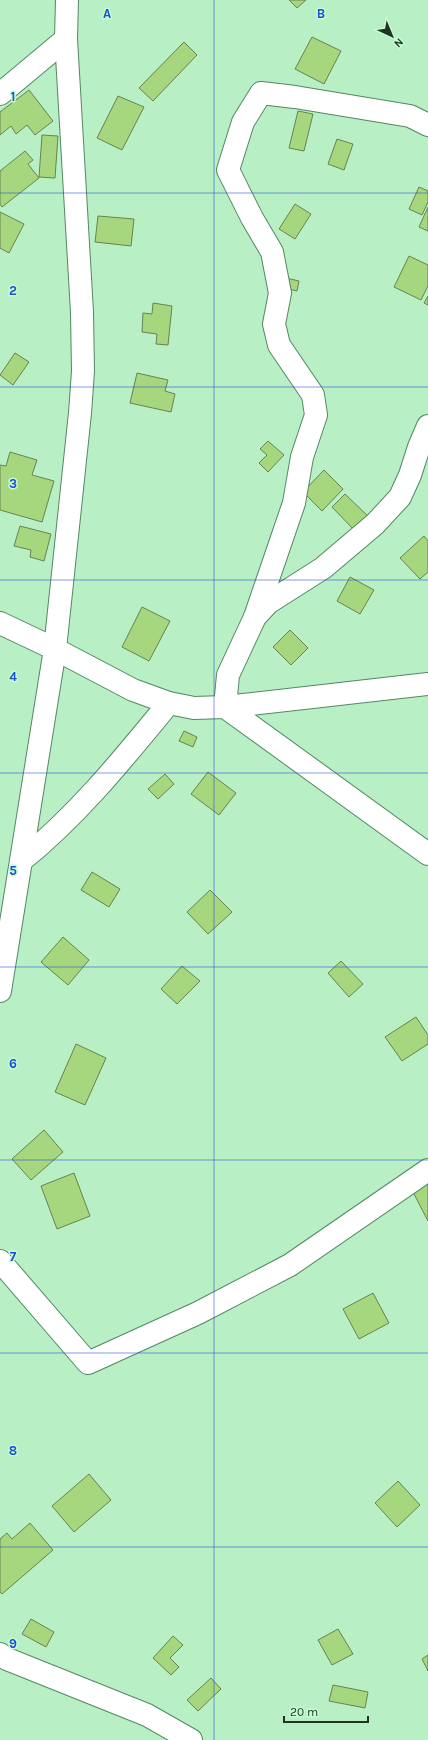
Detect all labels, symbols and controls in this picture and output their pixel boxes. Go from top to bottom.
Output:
text: A [103,6,111,21]
text: B [317,6,325,21]
north arrow [372,16,412,56]
text: N [391,35,406,50]
text: 1 [11,89,15,104]
text: 2 [9,283,17,298]
text: 3 [9,476,17,491]
text: 4 [9,669,17,684]
text: 5 [9,863,17,878]
text: 6 [9,1056,17,1071]
text: 7 [10,1249,17,1264]
text: 8 [9,1443,17,1458]
text: 9 [9,1636,17,1651]
scale bar [284,1698,368,1724]
text: 20 m [290,1705,318,1719]

